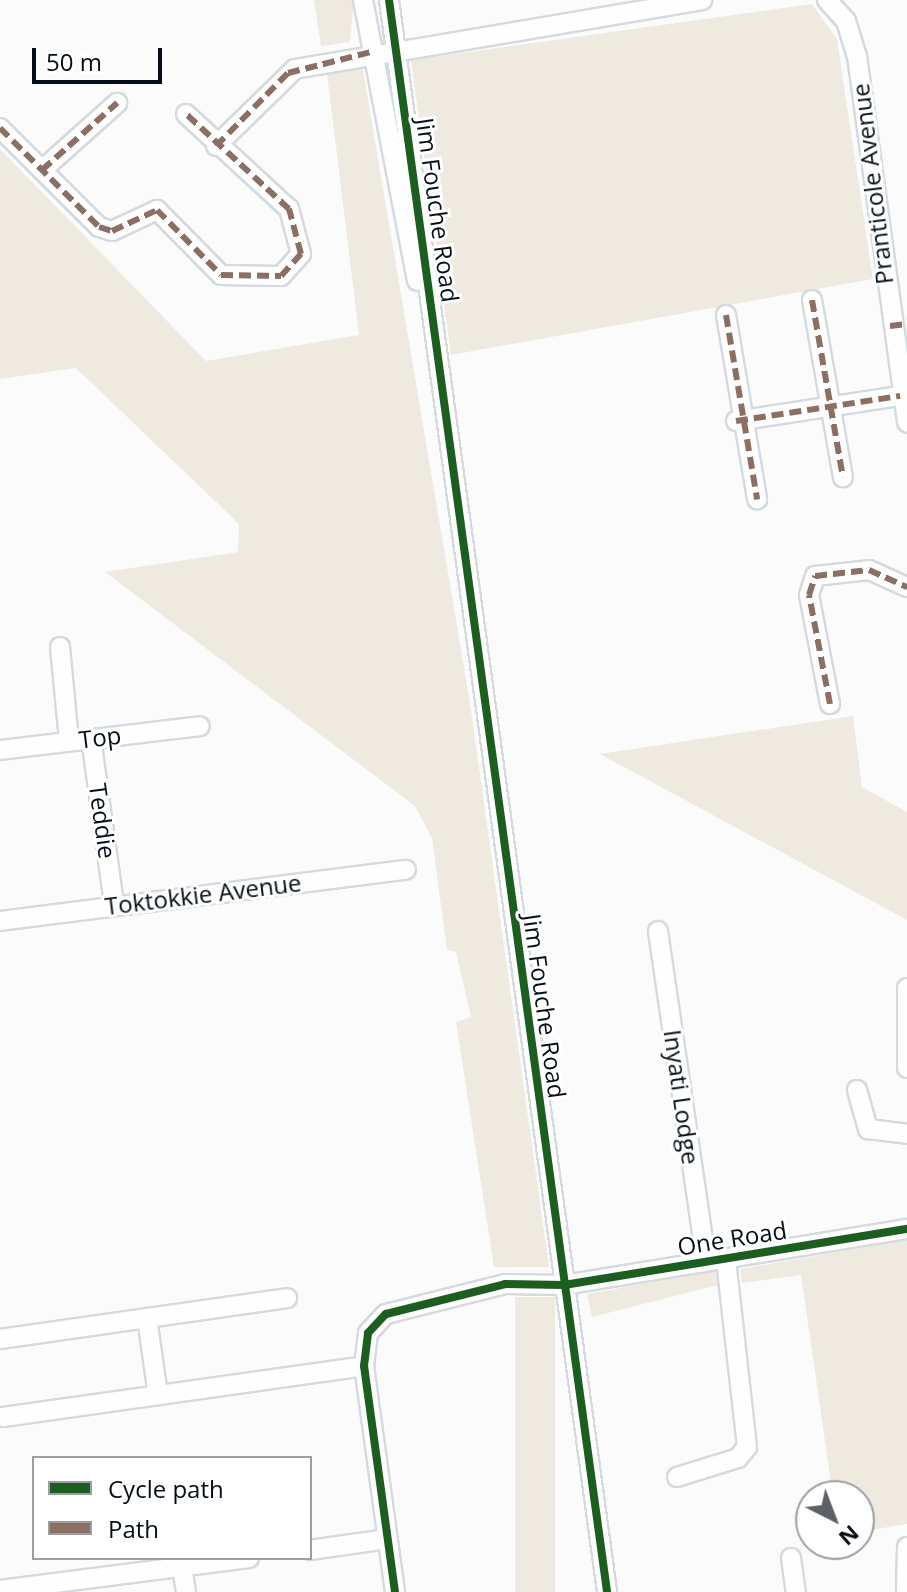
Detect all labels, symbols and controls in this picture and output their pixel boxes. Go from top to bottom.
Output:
scale bar [36,32,166,82]
text: 50 m [46,45,102,78]
street label: Pranticole Avenue [845,82,899,286]
street label: Jim Fouche Road [411,116,465,304]
street label: Top [77,720,123,754]
street label: Teddie [83,782,123,860]
street label: Toktokkie Avenue [103,868,303,920]
street label: Jim Fouche Road [518,912,572,1100]
street label: Inyati Lodge [658,1028,706,1166]
street label: One Road [675,1215,789,1261]
legend [32,1456,312,1560]
text: Cycle path [108,1472,224,1505]
north arrow [795,1480,875,1560]
text: Path [108,1512,159,1545]
text: N [833,1519,866,1553]

